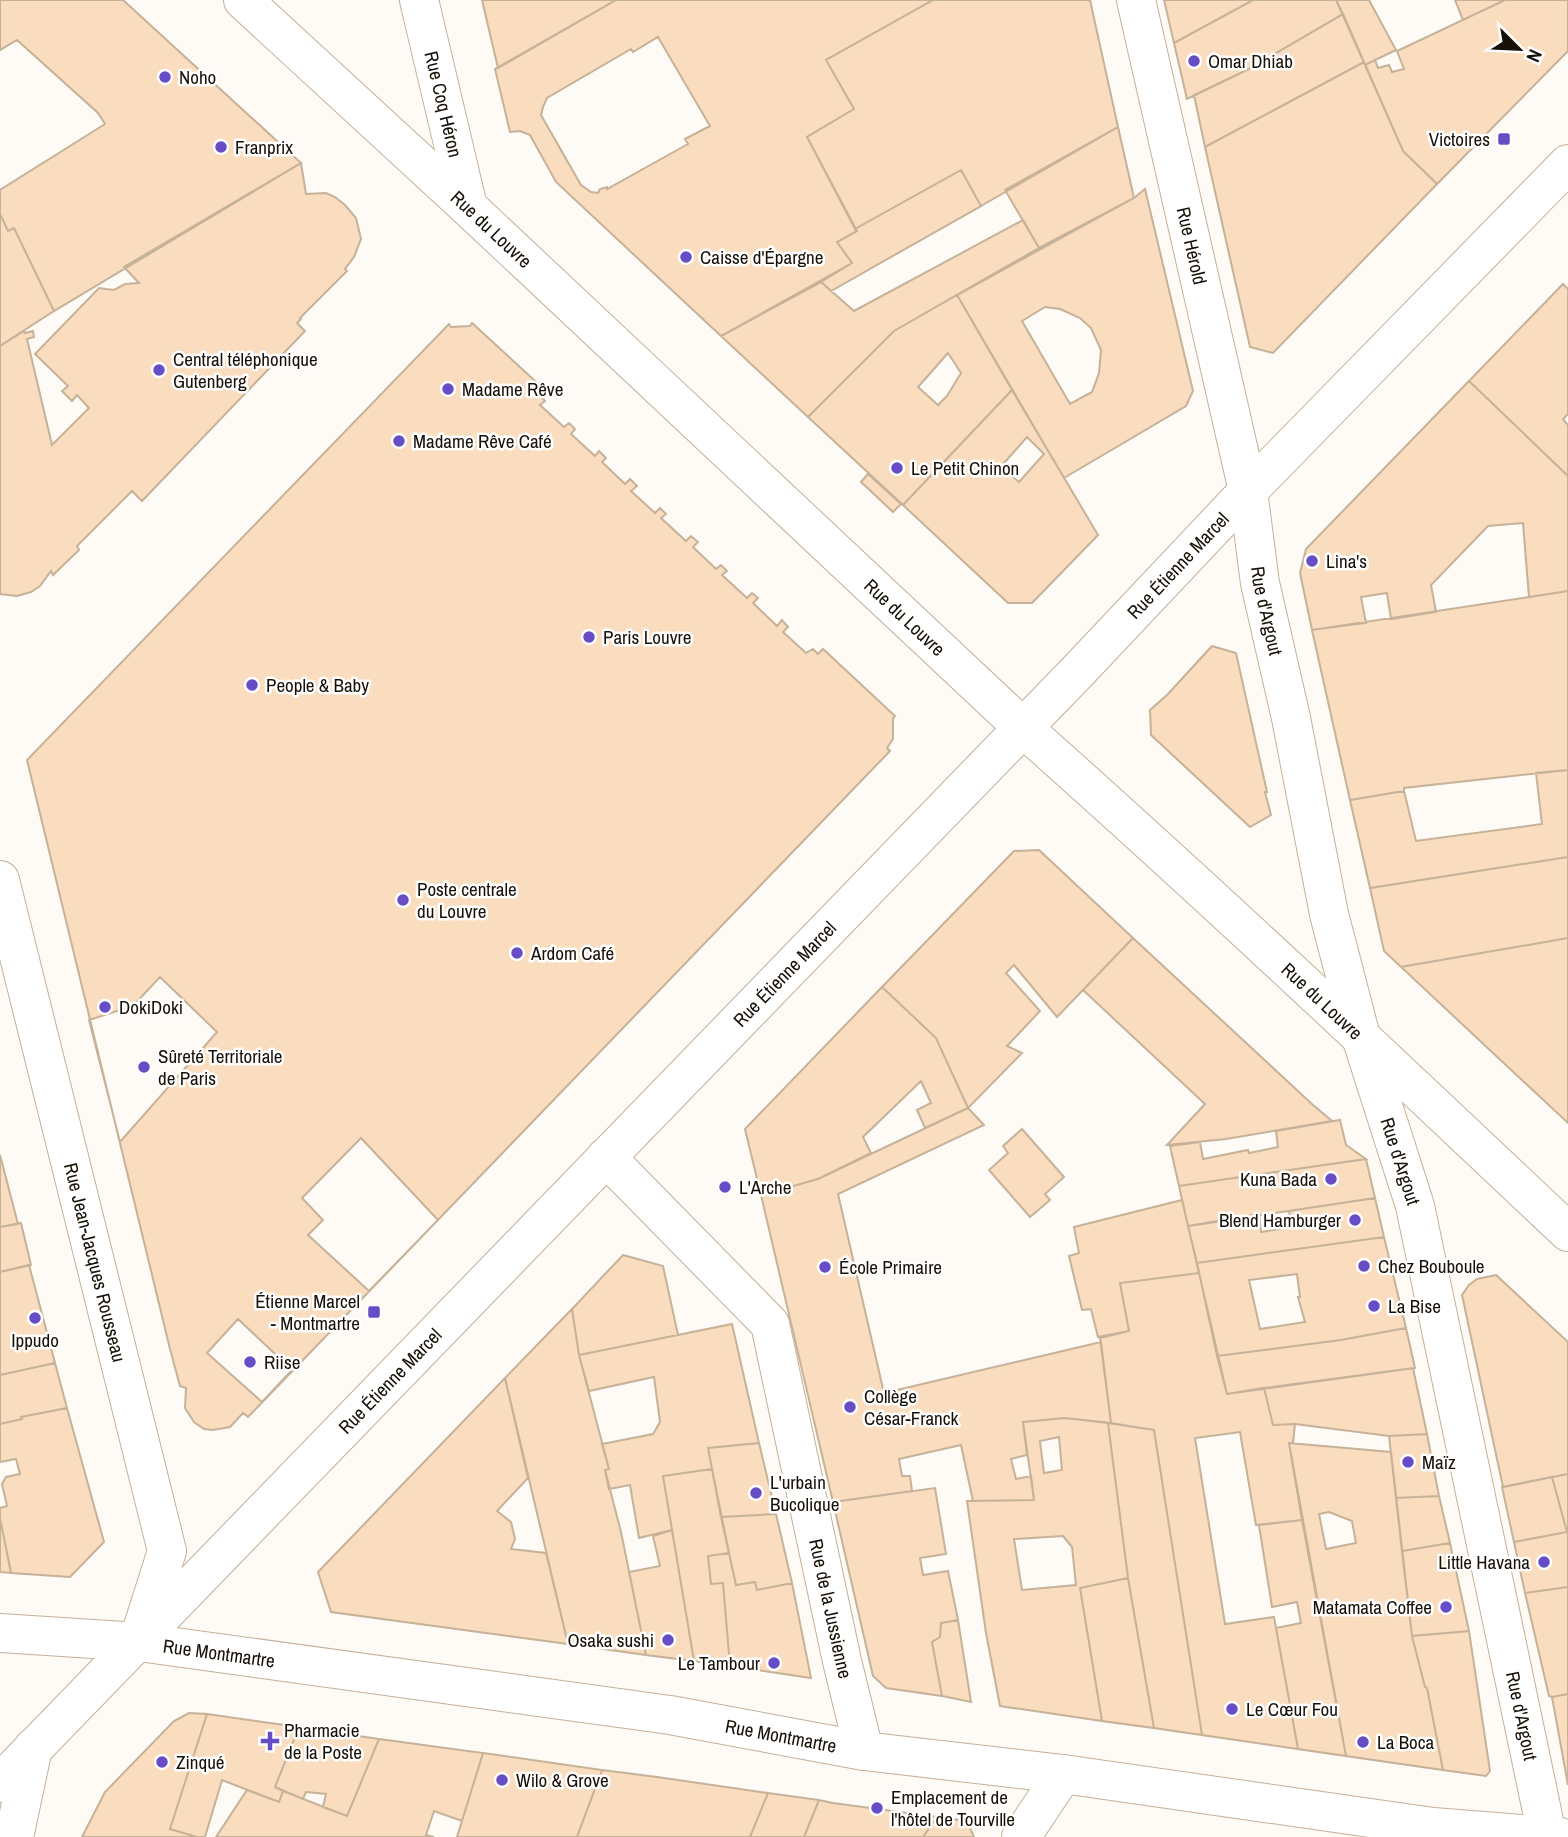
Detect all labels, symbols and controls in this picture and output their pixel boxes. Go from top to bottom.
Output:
north arrow [1484,14,1554,84]
text: N [1520,45,1549,66]
street label: Rue Coq Héron [419,48,469,160]
place label: Omar Dhiab [1208,48,1293,74]
marker: Omar Dhiab [1186,53,1202,69]
place label: Noho [179,64,216,90]
marker: Noho [157,69,173,85]
place label: Victoires [1429,126,1490,152]
marker: Victoires [1496,131,1512,147]
place label: Franprix [235,134,293,160]
marker: Franprix [213,139,229,155]
street label: Rue du Louvre [445,185,538,274]
street label: Rue Hérold [1171,204,1213,287]
place label: Caisse d'Épargne [700,244,823,270]
marker: Caisse d'Épargne [678,249,694,265]
place label: Central téléphonique Gutenberg [173,346,318,394]
marker: Central téléphonique Gutenberg [151,362,167,378]
place label: Madame Rêve [462,376,563,402]
marker: Madame Rêve [440,381,456,397]
place label: Madame Rêve Café [413,428,552,454]
marker: Madame Rêve Café [391,433,407,449]
place label: Le Petit Chinon [911,455,1019,481]
marker: Le Petit Chinon [889,460,905,476]
street label: Rue Étienne Marcel [1121,506,1235,624]
place label: Lina's [1326,548,1367,574]
marker: Lina's [1304,553,1320,569]
street label: Rue d'Argout [1245,565,1289,659]
street label: Rue du Louvre [859,573,951,662]
place label: Paris Louvre [603,624,691,650]
marker: Paris Louvre [581,629,597,645]
place label: People & Baby [266,672,369,698]
marker: People & Baby [244,677,260,693]
place label: Poste centrale du Louvre [417,876,517,924]
marker: Poste centrale du Louvre [395,892,411,908]
street label: Rue Étienne Marcel [727,915,842,1032]
place label: Ardom Café [530,940,614,966]
marker: Ardom Café [509,945,525,961]
street label: Rue du Louvre [1276,957,1369,1045]
place label: DokiDoki [119,994,183,1020]
marker: DokiDoki [97,999,113,1015]
place label: Sûreté Territoriale de Paris [158,1043,282,1091]
marker: Sûreté Territoriale de Paris [136,1059,152,1075]
street label: Rue d'Argout [1375,1114,1427,1209]
street label: Rue Jean-Jacques Rousseau [58,1160,132,1365]
place label: Kuna Bada [1240,1166,1317,1192]
marker: Kuna Bada [1323,1171,1339,1187]
place label: L'Arche [739,1174,791,1200]
marker: L'Arche [717,1179,733,1195]
place label: Blend Hamburger [1219,1207,1342,1233]
marker: Blend Hamburger [1347,1212,1363,1228]
place label: Chez Bouboule [1378,1253,1485,1279]
place label: École Primaire [839,1254,942,1280]
marker: Chez Bouboule [1356,1258,1372,1274]
marker: École Primaire [817,1259,833,1275]
place label: Étienne Marcel - Montmartre [255,1288,360,1336]
place label: La Bise [1388,1293,1441,1319]
marker: La Bise [1366,1298,1382,1314]
marker: Étienne Marcel - Montmartre [366,1304,382,1320]
marker: Ippudo [27,1310,43,1326]
street label: Rue Étienne Marcel [332,1322,447,1439]
place label: Ippudo [11,1327,59,1353]
place label: Riise [264,1349,300,1375]
marker: Riise [242,1354,258,1370]
place label: Collège César-Franck [864,1383,959,1431]
marker: Collège César-Franck [842,1399,858,1415]
place label: Maïz [1422,1449,1456,1475]
marker: Maïz [1400,1454,1416,1470]
place label: L'urbain Bucolique [770,1469,839,1517]
marker: L'urbain Bucolique [748,1485,764,1501]
street label: Rue de la Jussienne [803,1536,859,1681]
place label: Little Havana [1438,1549,1530,1575]
marker: Little Havana [1536,1554,1552,1570]
place label: Matamata Coffee [1313,1594,1432,1620]
marker: Matamata Coffee [1438,1599,1454,1615]
place label: Osaka sushi [567,1627,654,1653]
street label: Rue Montmartre [161,1632,277,1674]
marker: Osaka sushi [660,1632,676,1648]
place label: Le Tambour [678,1650,761,1676]
marker: Le Tambour [766,1655,782,1671]
street label: Rue d'Argout [1500,1669,1544,1763]
place label: Le Cœur Fou [1246,1696,1338,1722]
marker: Le Cœur Fou [1224,1701,1240,1717]
street label: Rue Montmartre [723,1713,839,1759]
place label: Pharmacie de la Poste [284,1717,362,1765]
place label: La Boca [1377,1729,1435,1755]
marker: Pharmacie de la Poste [262,1733,278,1749]
marker: La Boca [1355,1734,1371,1750]
place label: Zinqué [176,1749,225,1775]
marker: Zinqué [154,1754,170,1770]
place label: Wilo & Grove [516,1767,609,1793]
marker: Wilo & Grove [494,1772,510,1788]
place label: Emplacement de l'hôtel de Tourville [891,1784,1015,1832]
marker: Emplacement de l'hôtel de Tourville [869,1800,885,1816]

